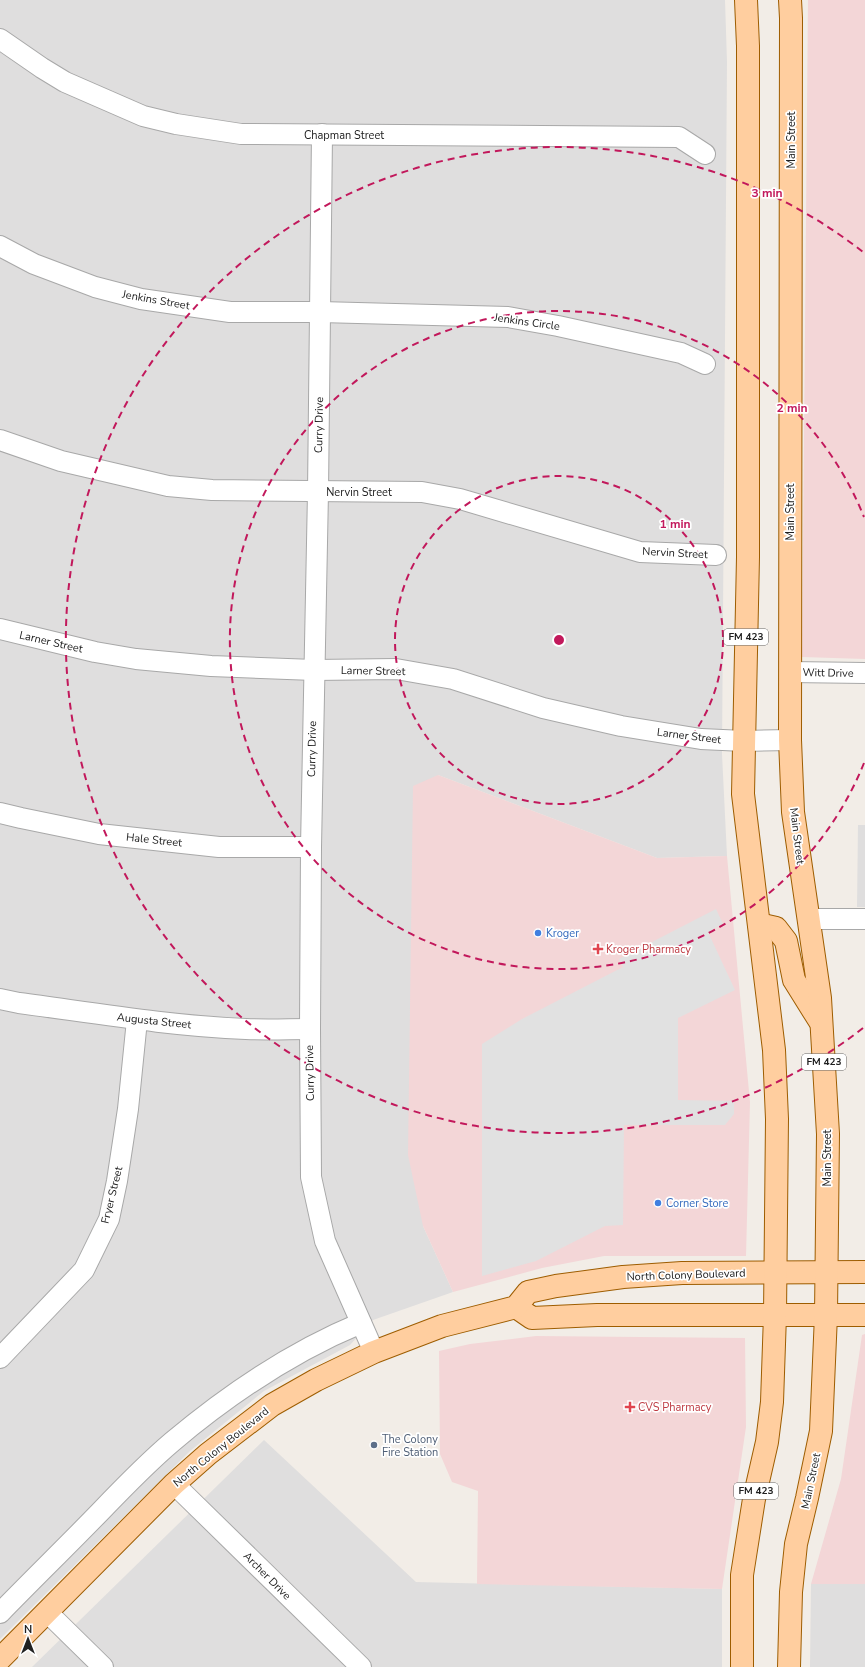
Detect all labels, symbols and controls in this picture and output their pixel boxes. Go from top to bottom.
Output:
street label: Main Street [784,111,799,168]
street label: Chapman Street [304,128,384,143]
text: 3 min [751,185,783,201]
street label: Jenkins Street [120,287,191,313]
street label: Jenkins Circle [492,310,561,334]
street label: Curry Drive [311,397,327,453]
text: 2 min [776,400,808,416]
street label: Main Street [783,483,798,540]
street label: Nervin Street [326,485,392,500]
text: 1 min [659,516,691,532]
street label: Nervin Street [642,544,708,562]
street label: Larner Street [18,627,84,657]
road number: FM 423 [724,629,768,645]
centre of rings [552,633,566,647]
street label: Larner Street [341,663,406,679]
street label: Witt Drive [802,665,854,681]
street label: Curry Drive [304,721,320,777]
street label: Larner Street [656,725,722,747]
street label: Main Street [786,807,808,865]
street label: Hale Street [125,830,183,850]
place label: Kroger [546,926,579,941]
marker: Kroger [533,928,543,938]
place label: Kroger Pharmacy [606,942,691,957]
marker: Kroger Pharmacy [593,944,603,954]
street label: Augusta Street [116,1010,192,1032]
street label: Curry Drive [302,1045,318,1101]
road number: FM 423 [802,1054,846,1070]
street label: Main Street [820,1129,835,1186]
street label: Fryer Street [98,1165,126,1225]
place label: Corner Store [666,1196,728,1211]
marker: Corner Store [653,1198,663,1208]
street label: North Colony Boulevard [626,1265,746,1285]
place label: CVS Pharmacy [638,1400,712,1415]
marker: CVS Pharmacy [625,1402,635,1412]
street label: North Colony Boulevard [170,1404,272,1490]
place label: The Colony Fire Station [382,1432,438,1460]
marker: The Colony Fire Station [369,1440,379,1450]
street label: Main Street [798,1451,824,1510]
road number: FM 423 [734,1483,778,1499]
street label: Archer Drive [240,1549,294,1603]
north arrow [8,1619,48,1659]
text: N [24,1622,32,1637]

